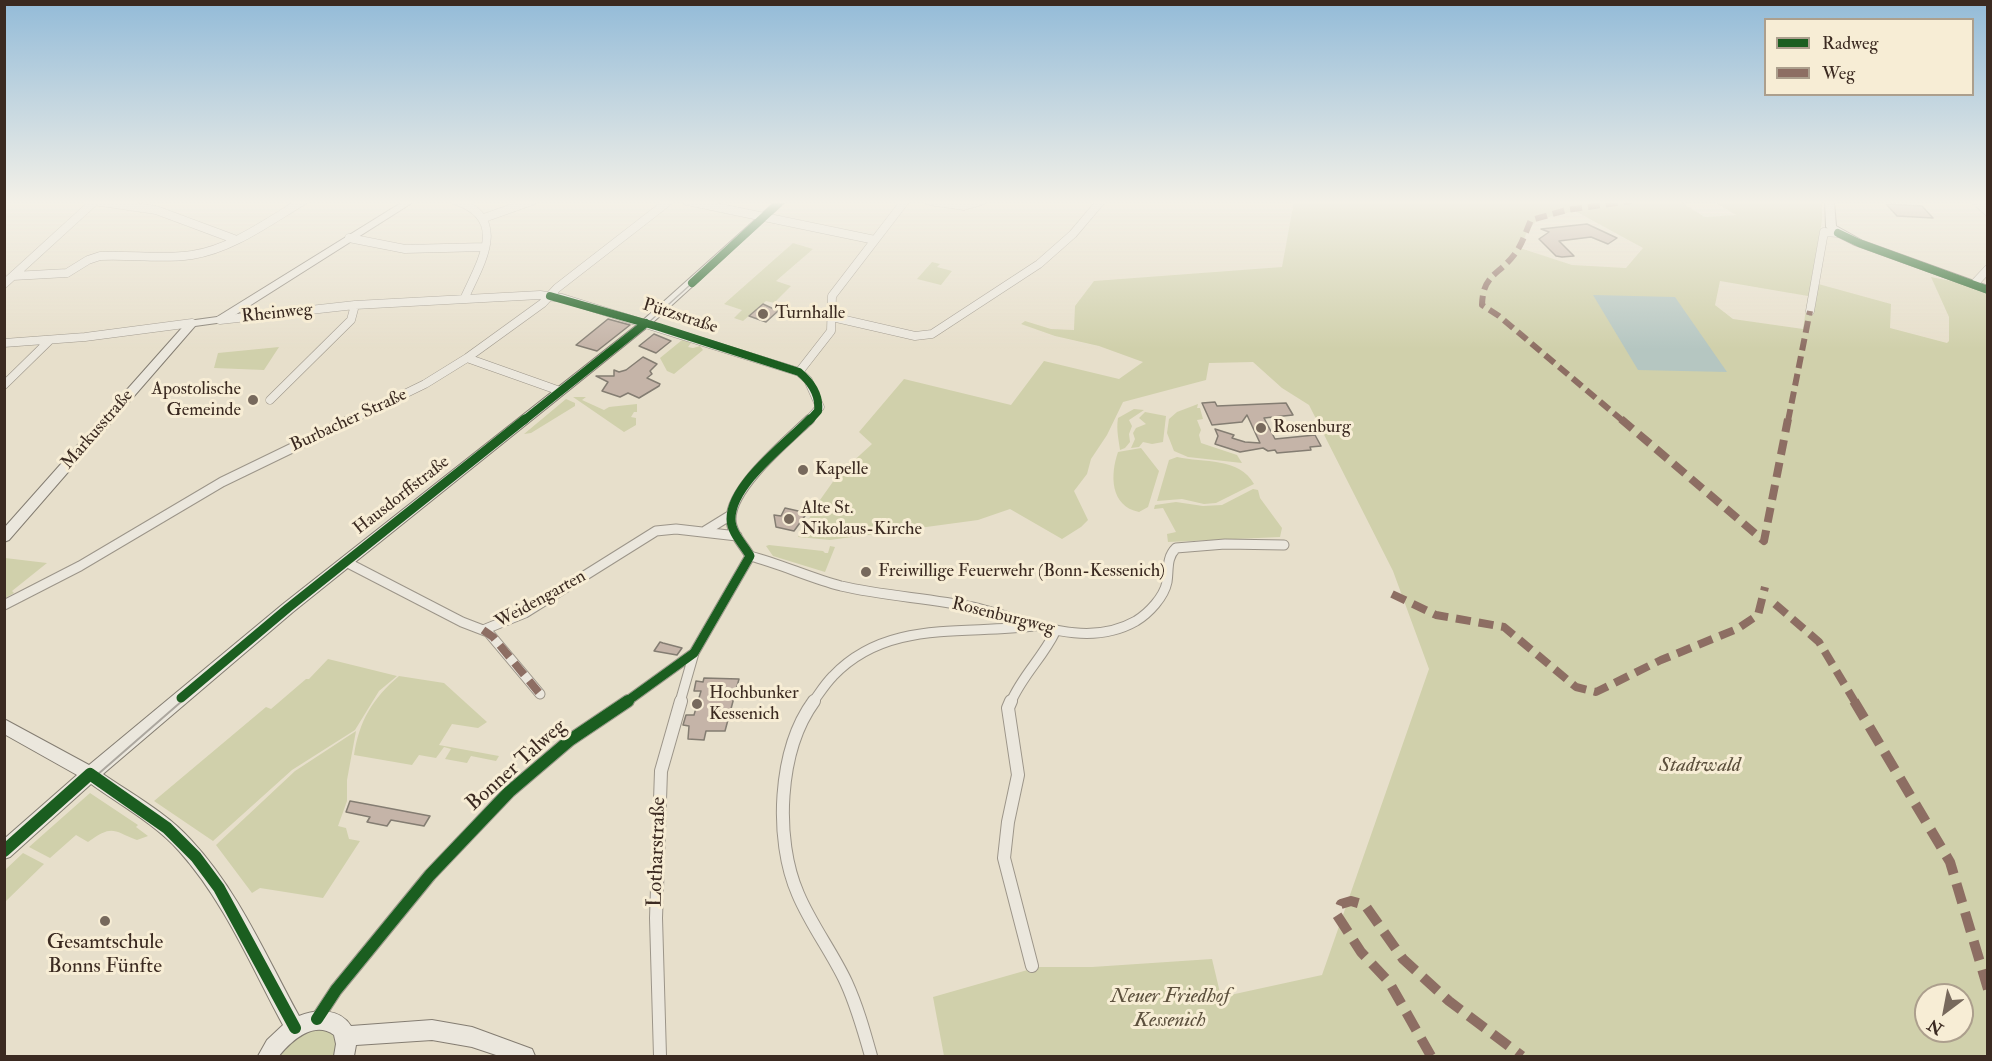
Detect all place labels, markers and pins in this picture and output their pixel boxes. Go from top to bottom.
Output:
place label: Turnhalle [775,303,845,325]
marker: Turnhalle [756,307,770,321]
place label: Apostolische Gemeinde [151,379,241,422]
marker: Apostolische Gemeinde [246,393,260,407]
place label: Rosenburg [1273,417,1351,439]
marker: Rosenburg [1254,421,1268,435]
place label: Kapelle [815,459,868,481]
marker: Kapelle [796,463,810,477]
place label: Alte St. Nikolaus-Kirche [801,498,922,540]
marker: Alte St. Nikolaus-Kirche [782,512,796,526]
place label: Freiwillige Feuerwehr (Bonn-Kessenich) [878,561,1165,583]
marker: Freiwillige Feuerwehr (Bonn-Kessenich) [859,565,873,579]
place label: Hochbunker Kessenich [709,683,799,726]
marker: Hochbunker Kessenich [690,697,704,711]
marker: Gesamtschule Bonns Fünfte [98,914,112,928]
place label: Gesamtschule Bonns Fünfte [47,930,163,980]

